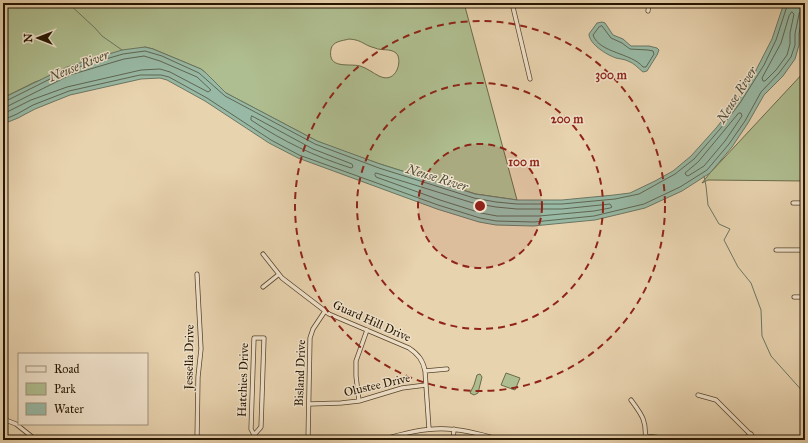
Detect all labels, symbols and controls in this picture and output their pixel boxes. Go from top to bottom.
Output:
north arrow [18,18,58,58]
text: N [22,33,35,43]
water label: Neuse River [45,46,112,86]
water label: Neuse River [713,63,761,127]
text: 300 m [595,68,628,83]
text: 200 m [551,112,584,126]
text: 100 m [508,155,541,169]
water label: Neuse River [403,161,470,195]
centre of rings [473,199,487,213]
street label: Guard Hill Drive [331,298,413,344]
street label: Jessella Drive [181,324,198,392]
street label: Bisland Drive [292,339,308,407]
street label: Hatchies Drive [235,343,251,417]
legend [18,353,148,425]
text: Road [54,362,80,376]
street label: Olustee Drive [342,371,412,399]
text: Park [54,382,76,396]
text: Water [54,402,84,416]

